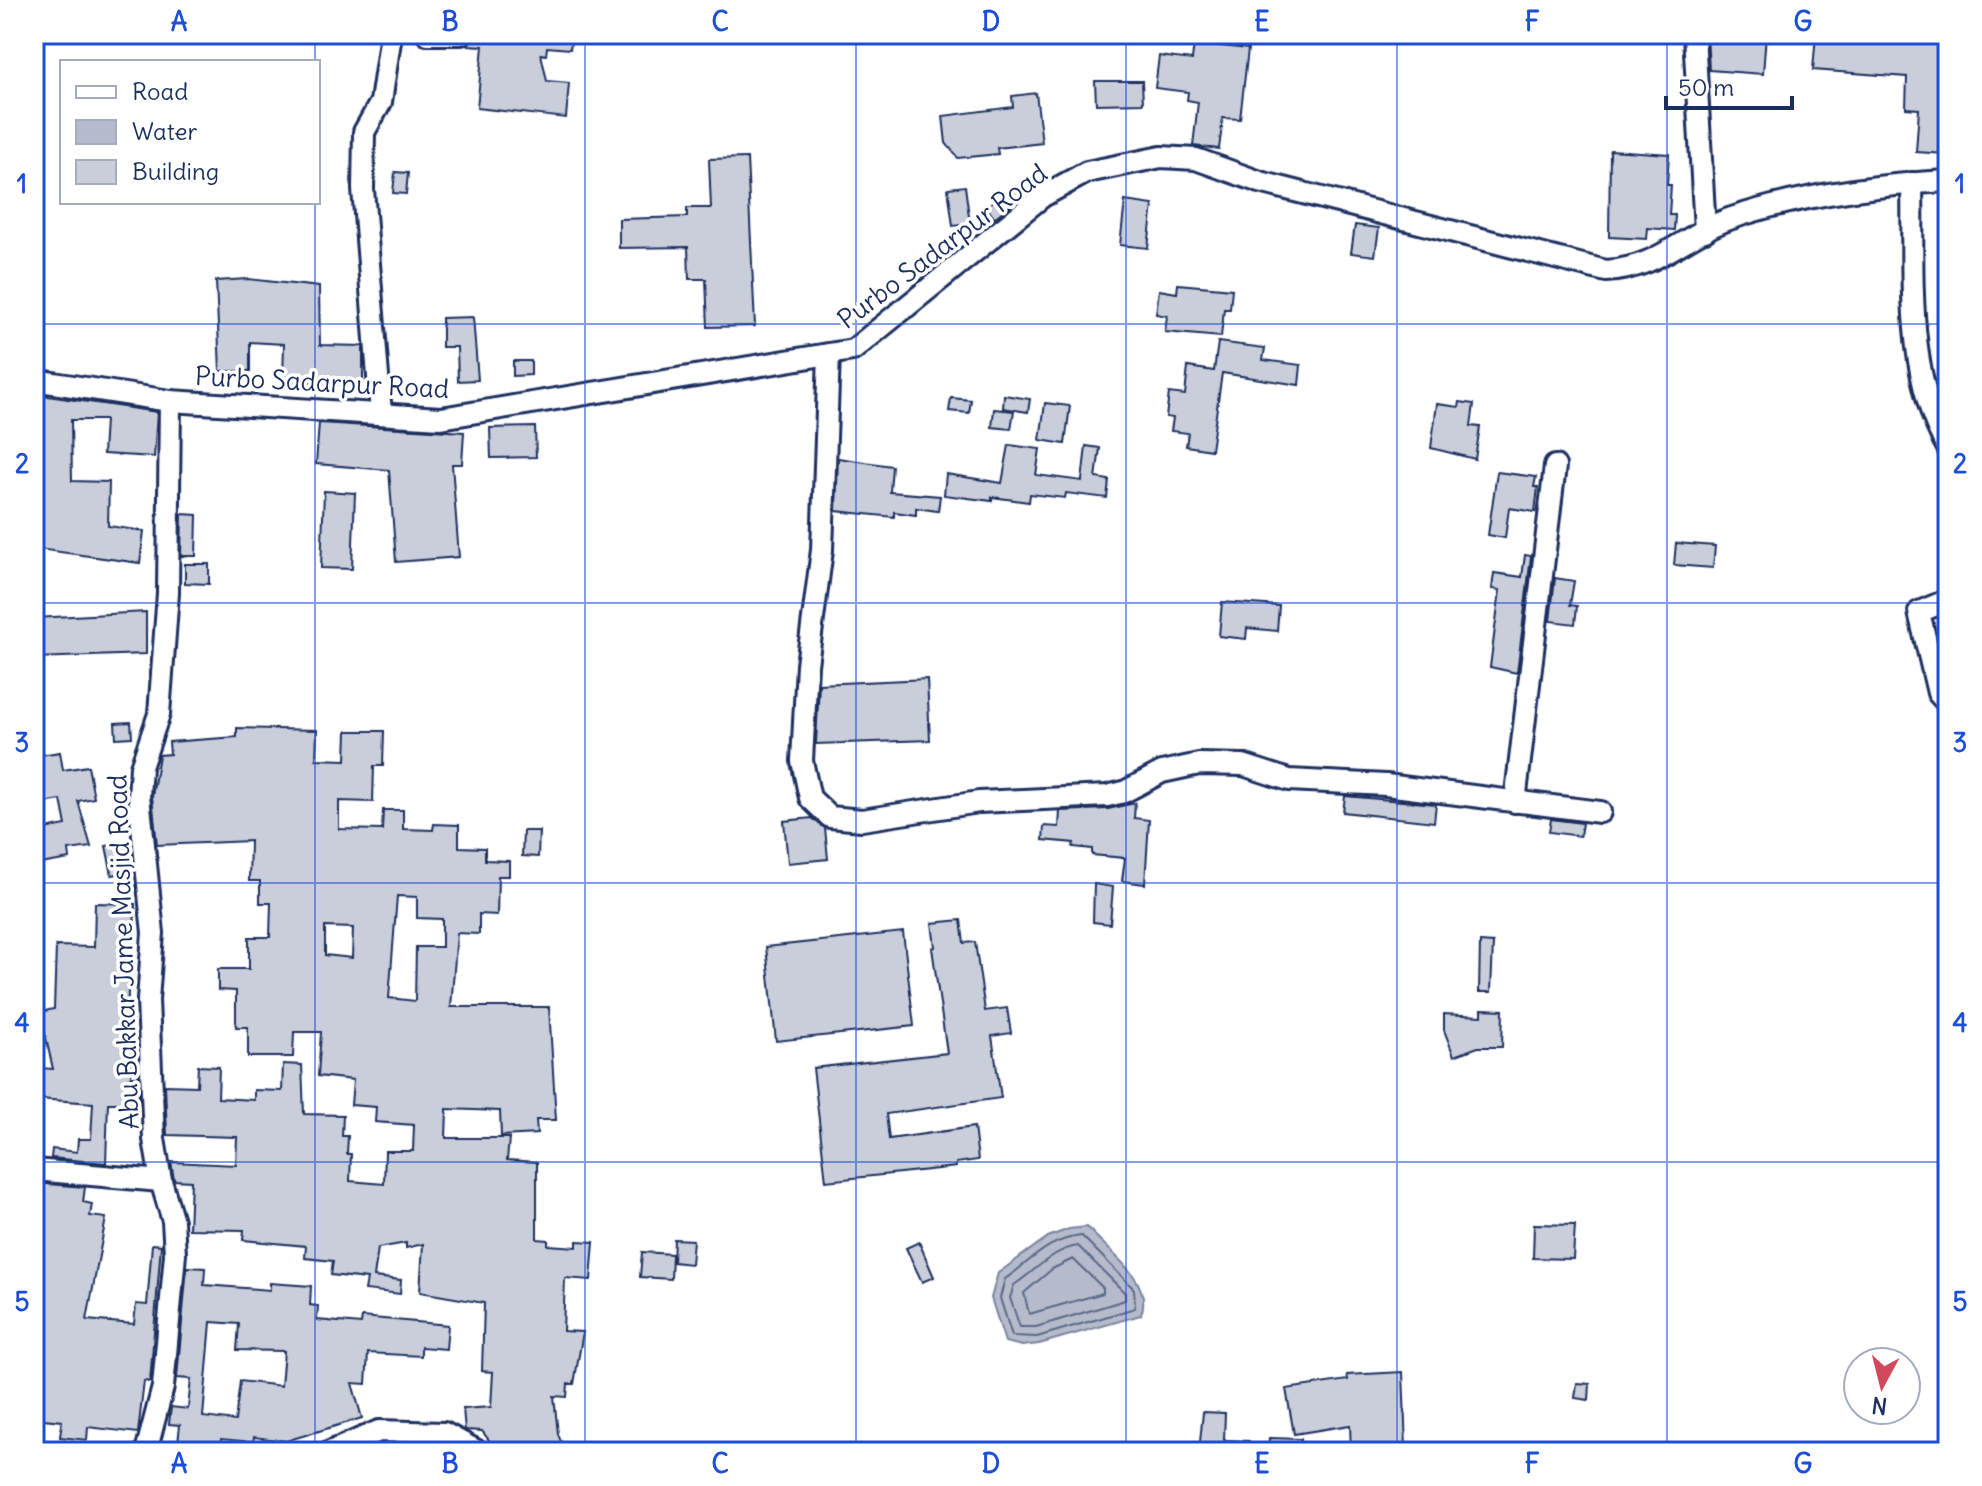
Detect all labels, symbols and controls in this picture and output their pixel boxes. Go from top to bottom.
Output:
text: A [171,5,188,38]
text: B [441,5,459,38]
text: C [711,5,729,38]
text: D [982,5,1000,38]
text: E [1254,5,1270,38]
text: F [1525,5,1540,38]
text: G [1794,5,1813,38]
legend [60,60,320,204]
scale bar [1666,60,1792,110]
text: 50 m [1678,72,1734,102]
text: Road [132,76,188,106]
text: Water [132,116,197,146]
text: Building [132,156,219,186]
street label: Purbo Sadarpur Road [831,156,1053,336]
text: 1 [17,167,27,200]
text: 1 [1955,167,1965,200]
street label: Purbo Sadarpur Road [194,359,450,405]
text: 2 [15,447,29,480]
text: 2 [1953,447,1967,480]
text: 3 [15,726,29,759]
text: 3 [1953,726,1967,759]
street label: Abu Bakkar Jame Masjid Road [100,774,146,1130]
text: 4 [14,1006,30,1039]
text: 4 [1952,1006,1968,1039]
text: 5 [15,1285,30,1318]
text: 5 [1953,1285,1968,1318]
north arrow [1842,1346,1922,1426]
text: N [1870,1391,1889,1421]
text: A [171,1447,188,1480]
text: B [441,1447,459,1480]
text: C [711,1447,729,1480]
text: D [982,1447,1000,1480]
text: E [1254,1447,1270,1480]
text: F [1525,1447,1540,1480]
text: G [1794,1447,1813,1480]

